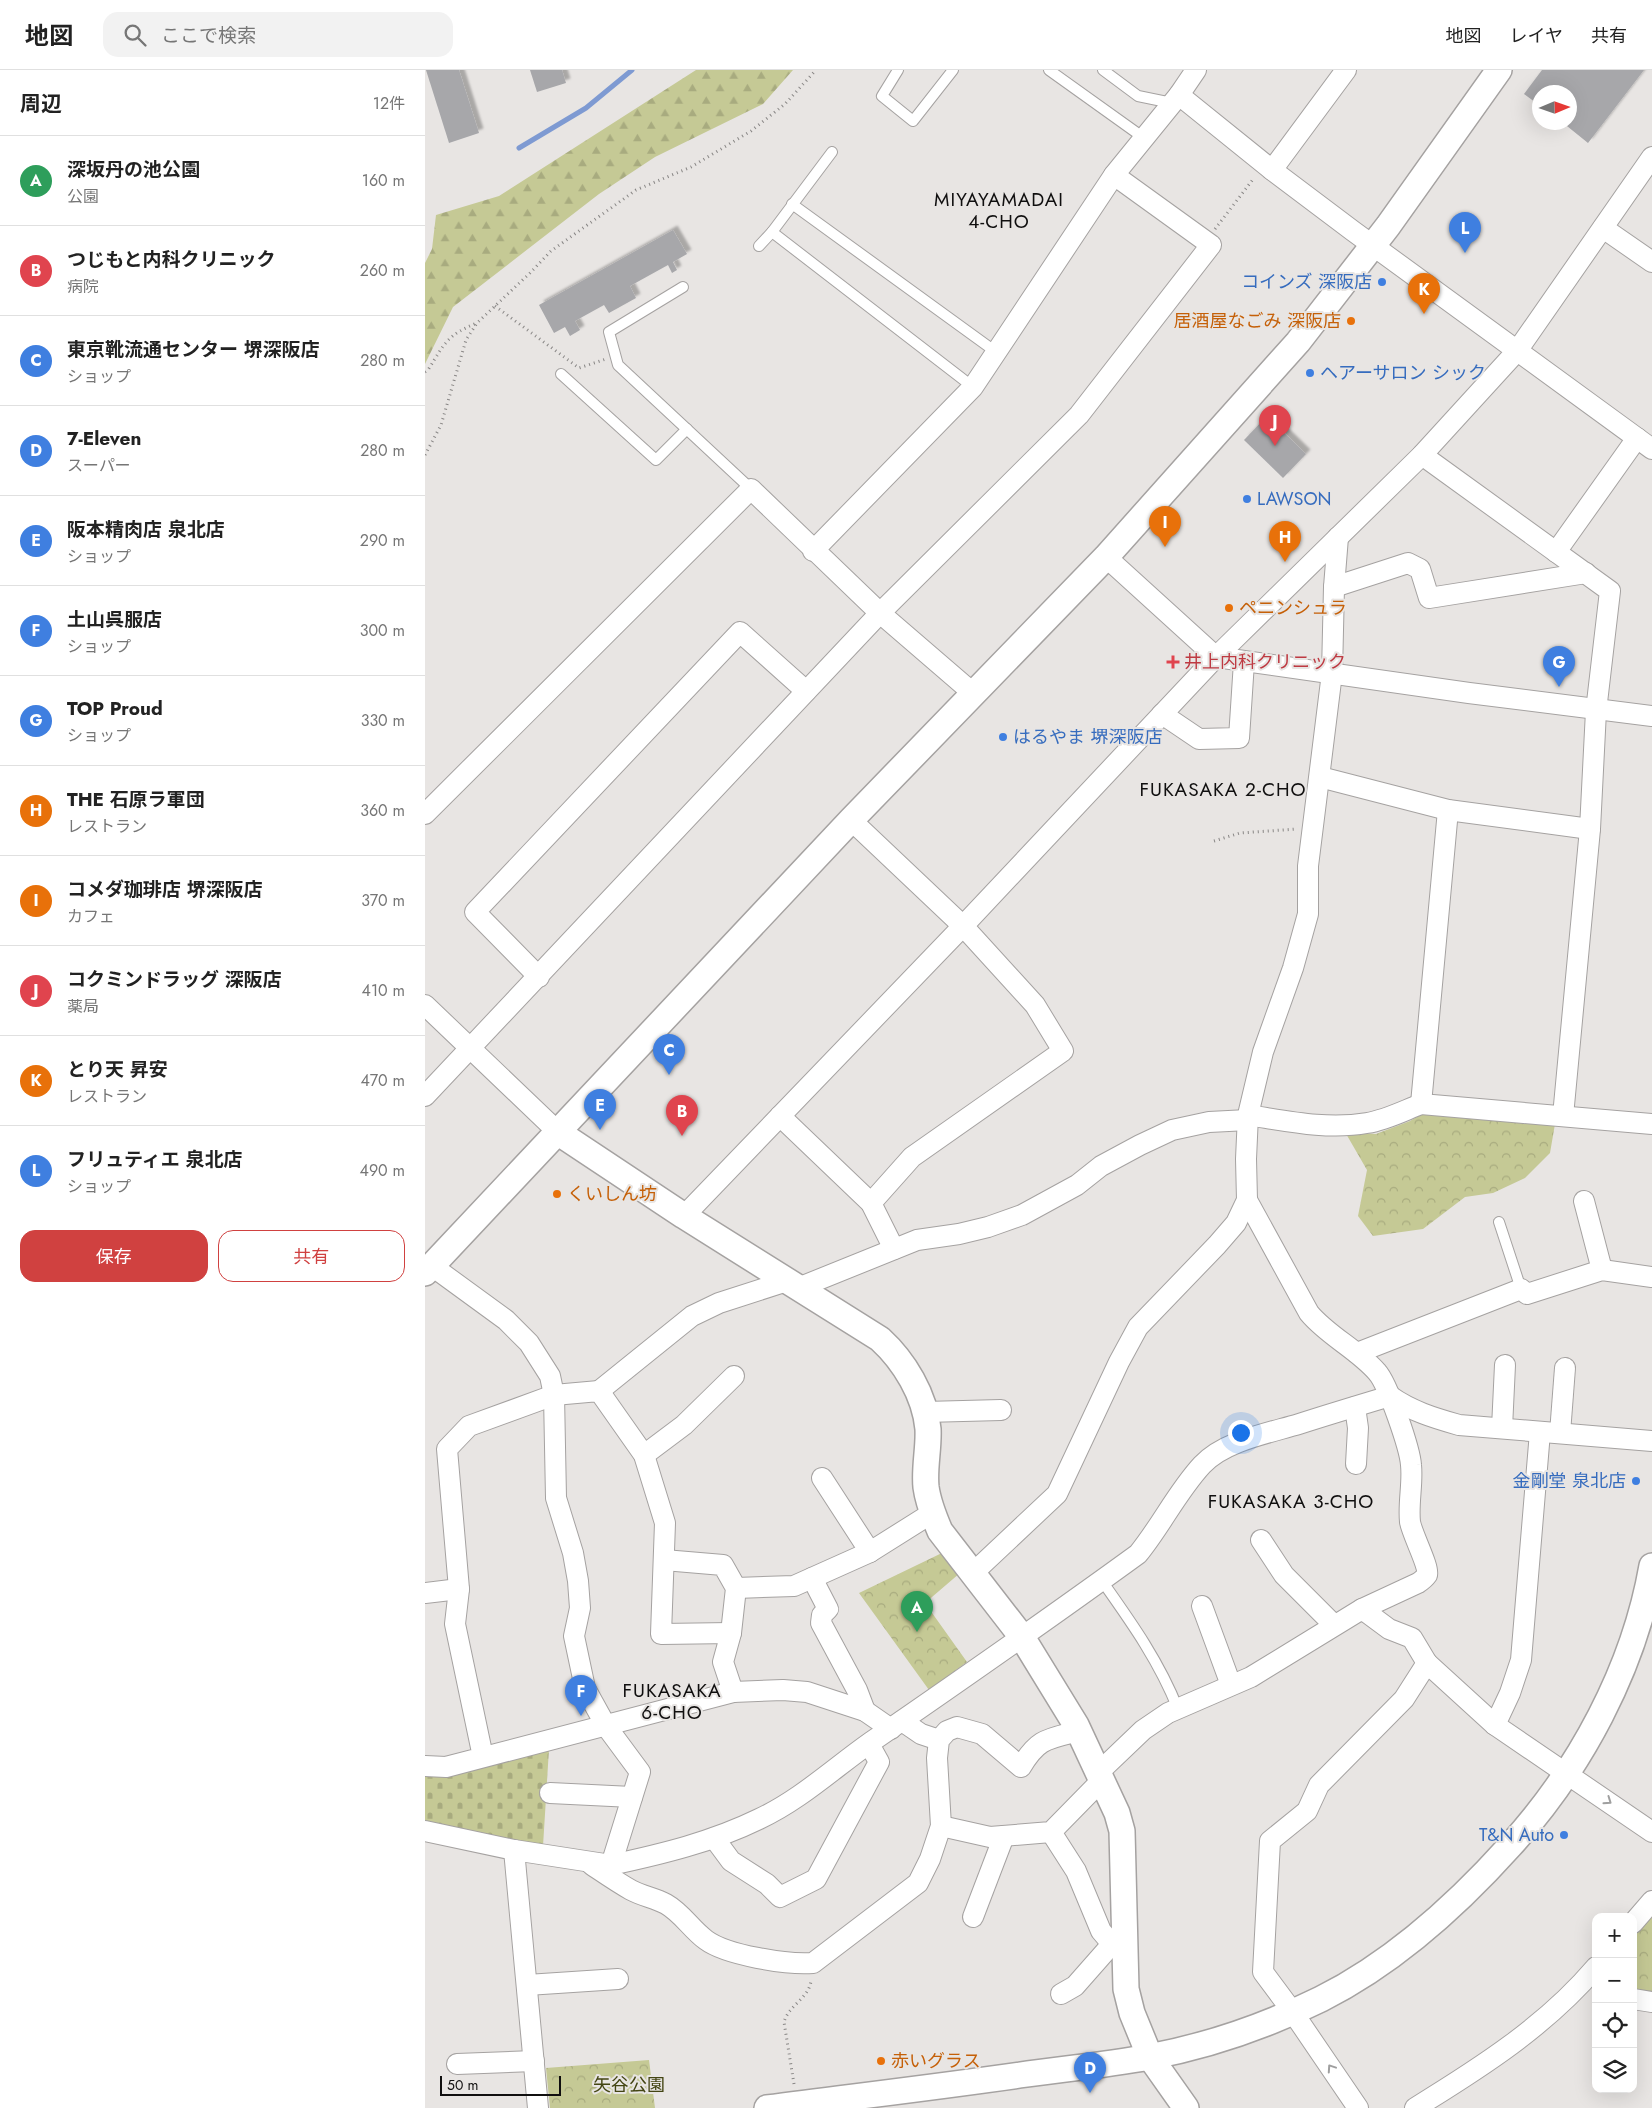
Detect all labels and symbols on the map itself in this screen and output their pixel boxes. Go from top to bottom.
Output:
north arrow [1532,85,1577,130]
district label: MIYAYAMADAI 4-CHO [934,186,1064,235]
pin: L [1449,212,1481,253]
place label: コインズ 深阪店 [1241,269,1372,295]
pin: K [1408,273,1440,314]
marker: コインズ 深阪店 [1376,276,1388,288]
place label: 居酒屋なごみ 深阪店 [1174,308,1341,334]
marker: 居酒屋なごみ 深阪店 [1345,315,1357,327]
place label: ヘアーサロン シック [1320,360,1486,386]
marker: ヘアーサロン シック [1304,367,1316,379]
pin: J [1259,405,1291,446]
place label: LAWSON [1257,486,1332,512]
marker: LAWSON [1241,493,1253,505]
pin: I [1149,506,1181,547]
pin: H [1269,521,1301,562]
place label: ペニンシュラ [1239,595,1347,621]
marker: ペニンシュラ [1223,602,1235,614]
pin: G [1543,646,1575,687]
place label: 井上内科クリニック [1184,649,1346,675]
marker: 井上内科クリニック [1166,655,1180,669]
place label: はるやま 堺深阪店 [1013,724,1162,750]
marker: はるやま 堺深阪店 [997,731,1009,743]
district label: FUKASAKA 2-CHO [1139,776,1307,803]
pin: C [653,1034,685,1075]
pin: E [584,1089,616,1130]
pin: B [666,1095,698,1136]
place label: くいしん坊 [567,1181,657,1207]
marker: くいしん坊 [551,1188,563,1200]
your location [1228,1420,1254,1446]
place label: 金剛堂 泉北店 [1513,1468,1626,1494]
marker: 金剛堂 泉北店 [1630,1475,1642,1487]
district label: FUKASAKA 3-CHO [1208,1488,1374,1515]
pin: A [901,1591,933,1632]
pin: F [565,1675,597,1716]
district label: FUKASAKA 6-CHO [623,1677,721,1726]
one-way arrow [1602,1795,1612,1804]
place label: T&N Auto [1479,1822,1554,1848]
marker: T&N Auto [1558,1829,1570,1841]
place label: 赤いグラス [891,2048,981,2074]
pin: D [1074,2052,1106,2093]
marker: 赤いグラス [875,2055,887,2067]
one-way arrow [1327,2064,1337,2073]
park label: 矢谷公園 [593,2072,665,2098]
scale bar [440,2073,561,2096]

